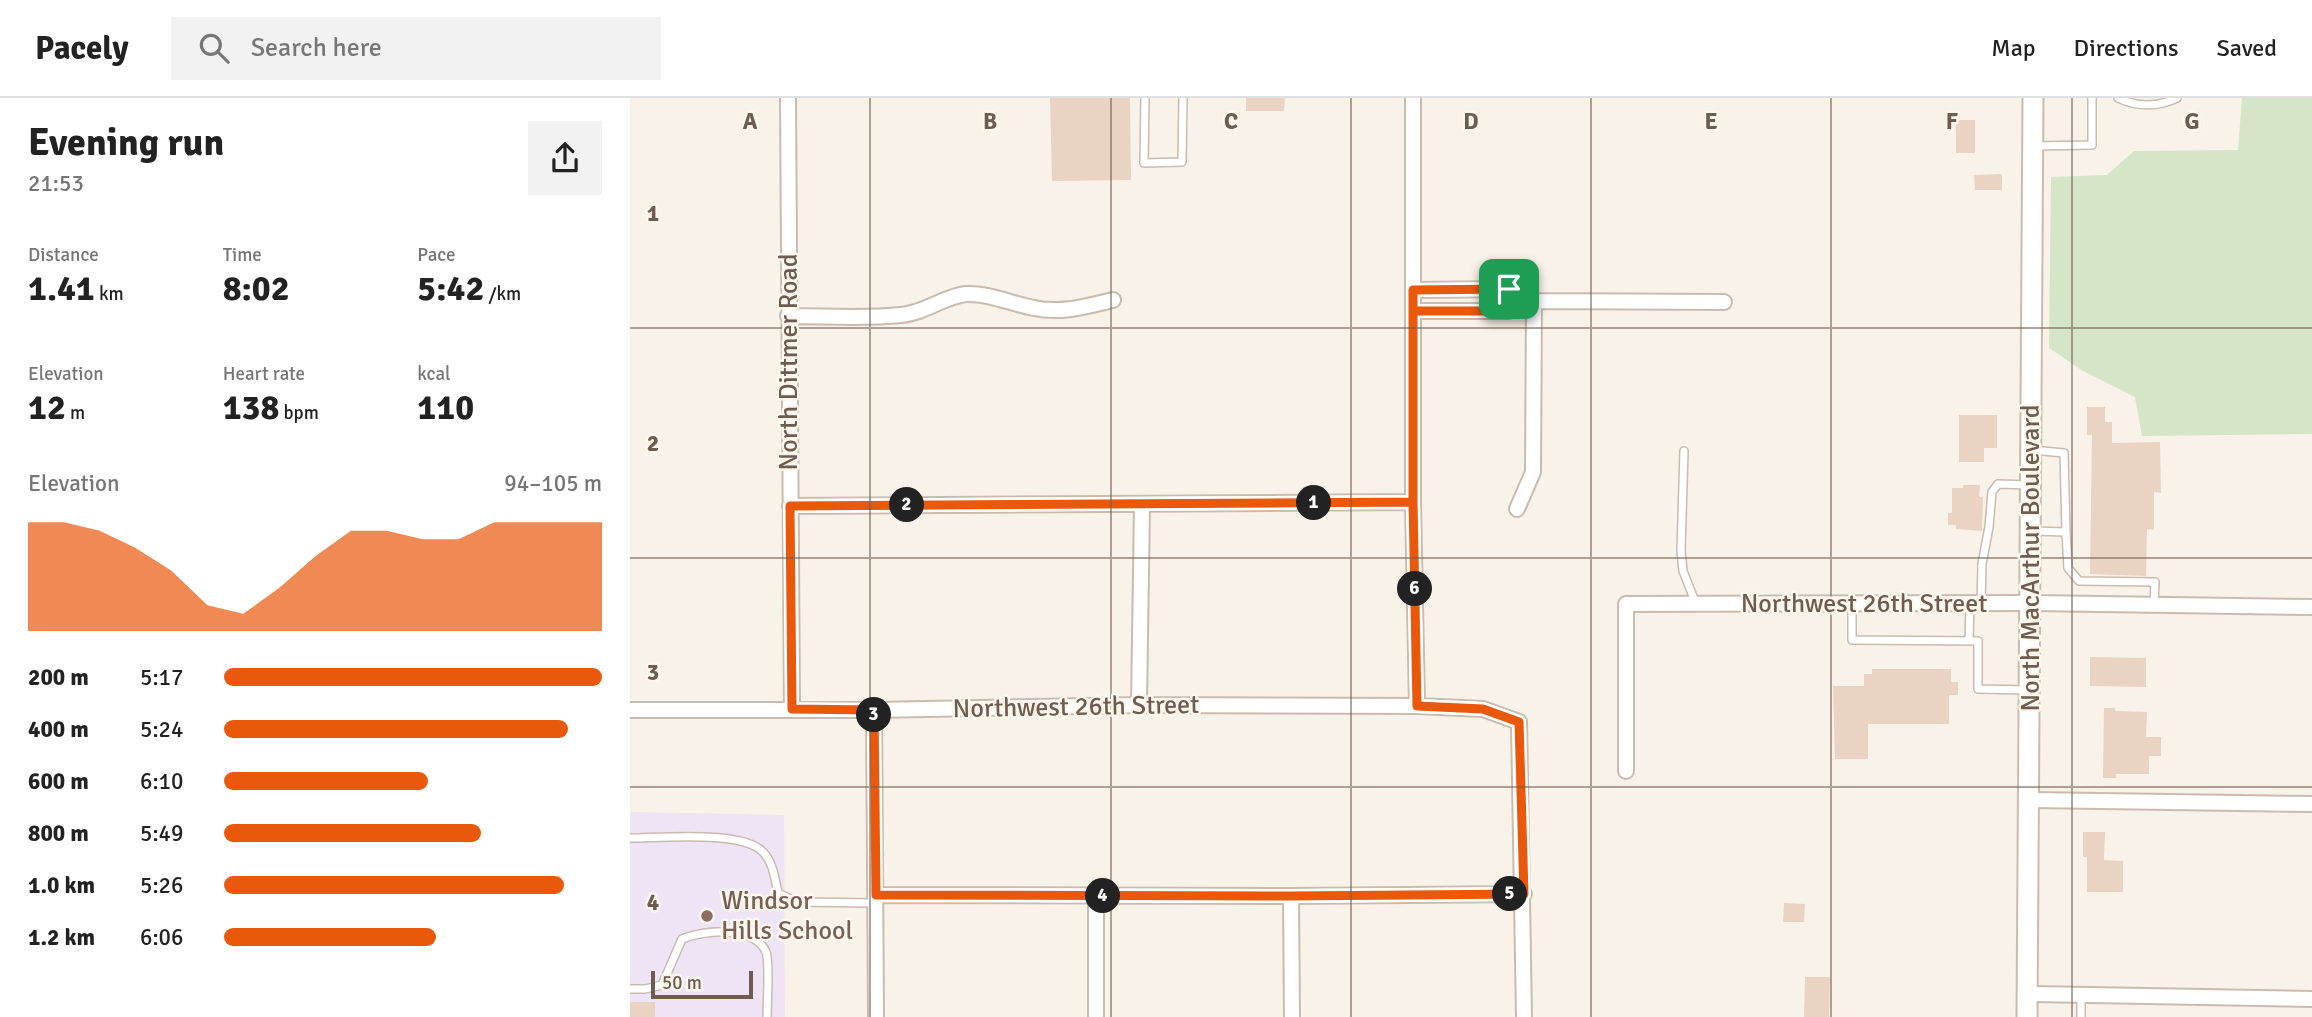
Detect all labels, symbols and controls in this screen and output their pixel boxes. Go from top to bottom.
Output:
search box [171,17,661,80]
text: Pacely [35,28,129,69]
icon: search [195,29,233,67]
text: Search here [251,32,382,64]
text: Map [1991,33,2036,63]
text: Directions [2074,33,2179,63]
text: Saved [2217,33,2277,63]
text: A [743,107,758,136]
text: B [983,107,997,136]
text: C [1224,107,1238,136]
text: D [1463,107,1479,136]
text: E [1704,107,1718,136]
text: F [1946,107,1958,136]
text: G [2184,107,2200,136]
text: Evening run [28,119,224,166]
button: share [528,121,602,195]
text: 21:53 [28,169,84,198]
text: 1 [647,199,659,228]
text: Distance [28,243,99,267]
text: Time [223,243,262,267]
text: Pace [417,243,456,267]
street label: North Dittmer Road [773,254,805,470]
pin [1479,259,1539,319]
text: 1.41 [28,267,95,310]
text: 8:02 [223,267,290,310]
text: 5:42 [417,267,484,310]
icon: arrive [1490,270,1528,308]
text: km [95,282,124,306]
text: /km [484,282,521,306]
text: Elevation [28,362,104,386]
text: Heart rate [223,362,305,386]
text: kcal [417,362,451,386]
text: 12 [28,386,66,429]
text: 138 [223,386,279,429]
text: 110 [417,386,474,429]
text: m [66,401,85,425]
text: bpm [279,401,319,425]
street label: North MacArthur Boulevard [2015,404,2047,712]
text: 2 [647,429,659,458]
text: Elevation [28,469,120,498]
text: 94–105 m [504,469,602,498]
pin: 1 [1296,486,1332,520]
pin: 2 [890,488,924,522]
text: 1 [1308,490,1319,514]
text: 2 [901,492,912,516]
pin: 6 [1398,572,1432,606]
text: 6 [1409,576,1420,600]
street label: Northwest 26th Street [1741,588,1987,620]
text: 3 [647,658,659,687]
text: 200 m [28,663,89,692]
text: 5:17 [140,663,183,692]
street label: Northwest 26th Street [952,689,1200,725]
pin: 3 [856,698,892,732]
text: 3 [868,702,879,726]
text: 400 m [28,715,89,744]
text: 5:24 [140,715,183,744]
text: 600 m [28,767,89,796]
text: 6:10 [140,767,183,796]
text: 800 m [28,819,89,848]
text: 5:49 [140,819,183,848]
text: 1.0 km [28,871,95,900]
text: 5:26 [140,871,183,900]
pin: 5 [1492,876,1528,912]
pin: 4 [1086,878,1120,914]
text: 5 [1504,881,1515,905]
text: 4 [1097,883,1108,907]
place label: Windsor Hills School [721,885,853,947]
text: 4 [647,888,659,917]
marker: Windsor Hills School [699,908,715,924]
text: 1.2 km [28,923,95,952]
text: 6:06 [140,923,183,952]
scale bar [651,968,752,1000]
text: 50 m [662,971,702,995]

